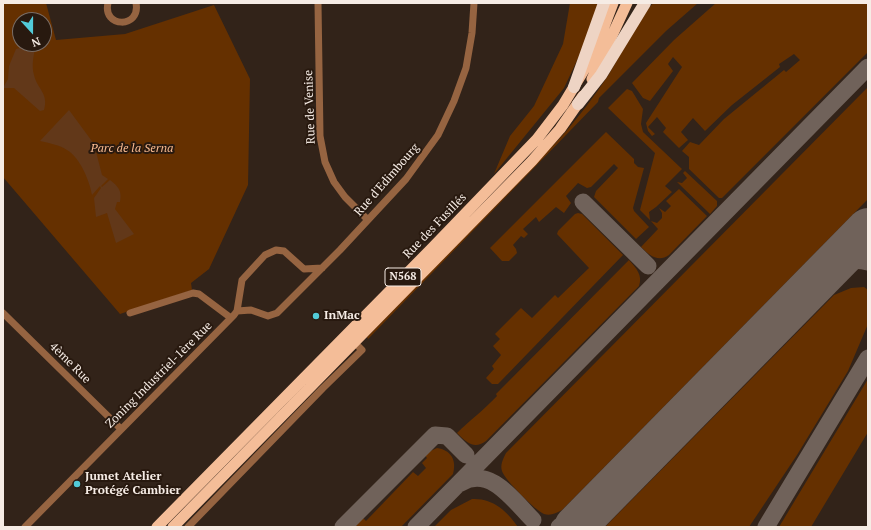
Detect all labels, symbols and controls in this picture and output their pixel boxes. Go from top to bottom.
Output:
north arrow [12,12,52,52]
text: N [30,34,42,50]
street label: Rue de Venise [302,70,318,144]
street label: Rue d'Edimbourg [352,141,422,219]
park label: Parc de la Serna [91,142,173,156]
street label: Rue des Fusillés [400,190,470,262]
road number: N568 [385,268,421,286]
place label: InMac [324,309,360,323]
marker: InMac [311,311,321,321]
street label: Zoning Industriel-1ère Rue [103,319,215,431]
street label: 4ème Rue [46,339,94,387]
place label: Jumet Atelier Protégé Cambier [85,470,181,498]
marker: Jumet Atelier Protégé Cambier [72,479,82,489]

